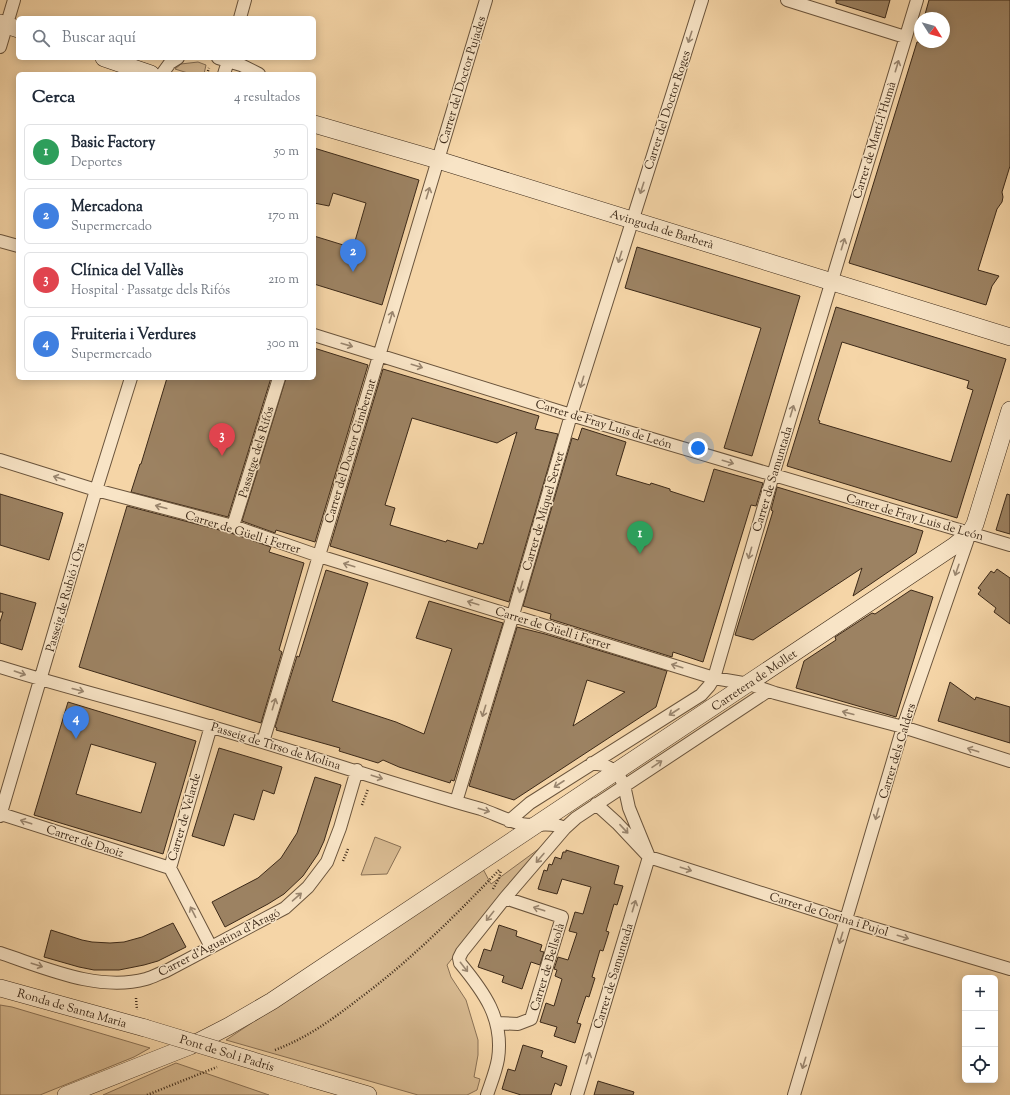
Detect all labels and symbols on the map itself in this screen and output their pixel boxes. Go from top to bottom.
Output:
north arrow [914,12,950,48]
street label: Carrer del Doctor Pujades [435,14,491,147]
one-way arrow [686,30,693,43]
street label: Carrer del Doctor Roges [640,48,696,172]
one-way arrow [894,59,901,72]
street label: Carrer de Martí-l'Humà [849,79,902,201]
one-way arrow [638,181,645,194]
one-way arrow [425,186,432,199]
street label: Avinguda de Barberà [608,206,716,254]
one-way arrow [840,237,847,250]
pin: 2 [340,239,366,272]
one-way arrow [616,251,623,264]
one-way arrow [388,311,395,324]
one-way arrow [340,342,353,349]
one-way arrow [410,363,423,370]
one-way arrow [577,375,585,387]
street label: Carrer del Doctor Gimbernat [320,377,382,526]
street label: Carrer de Fray Luis de León [533,396,674,454]
street label: Passatge dels Rifós [234,404,280,500]
one-way arrow [789,405,796,418]
pin: 3 [209,423,235,456]
street label: Carrer de Samuntada [748,424,798,534]
your location [688,438,708,458]
street label: Carrer de Miquel Servet [518,449,570,573]
one-way arrow [721,459,734,466]
one-way arrow [53,474,66,481]
street label: Carrer de Fray Luis de León [844,490,986,546]
one-way arrow [155,503,168,510]
street label: Carrer de Güell i Ferrer [183,507,303,559]
pin: 1 [627,521,653,554]
street label: Passeig de Rubió i Ors [42,540,90,654]
one-way arrow [746,546,753,559]
one-way arrow [342,561,355,568]
one-way arrow [953,564,960,577]
one-way arrow [517,580,524,593]
one-way arrow [467,599,480,606]
street label: Carrer de Güell i Ferrer [493,603,613,655]
street label: Carretera de Mollet [708,645,801,716]
one-way arrow [671,662,684,669]
one-way arrow [13,670,26,677]
one-way arrow [71,687,84,694]
one-way arrow [271,698,278,711]
street label: Carrer dels Calders [875,701,921,801]
one-way arrow [480,705,487,718]
pin: 4 [63,706,89,739]
one-way arrow [668,708,680,716]
one-way arrow [842,709,855,716]
street label: Passeig de Tirso de Molina [209,719,343,775]
one-way arrow [966,746,979,753]
one-way arrow [651,760,662,768]
street label: Carrer de Velarde [164,771,206,863]
one-way arrow [371,774,384,781]
one-way arrow [554,780,565,788]
one-way arrow [477,807,490,814]
one-way arrow [873,807,880,820]
one-way arrow [19,818,32,825]
street label: Carrer de Daoiz [44,821,126,863]
one-way arrow [619,824,628,835]
one-way arrow [535,853,545,863]
one-way arrow [679,866,692,873]
street label: Carrer de Gorina i Pujol [767,888,891,942]
one-way arrow [292,892,302,901]
one-way arrow [631,900,638,913]
street label: Carrer d'Agustina d'Aragó [155,904,284,982]
one-way arrow [534,905,546,913]
one-way arrow [189,907,196,919]
one-way arrow [485,911,494,922]
street label: Carrer de Bellsolà [526,921,570,1014]
street label: Carrer de Samuntada [589,921,639,1031]
one-way arrow [837,932,844,945]
one-way arrow [896,934,909,941]
one-way arrow [30,962,43,969]
one-way arrow [459,962,468,973]
street label: Ronda de Santa Maria [15,985,129,1033]
street label: Pont de Sol i Padrís [177,1031,276,1077]
one-way arrow [585,1051,592,1064]
one-way arrow [800,1056,807,1069]

